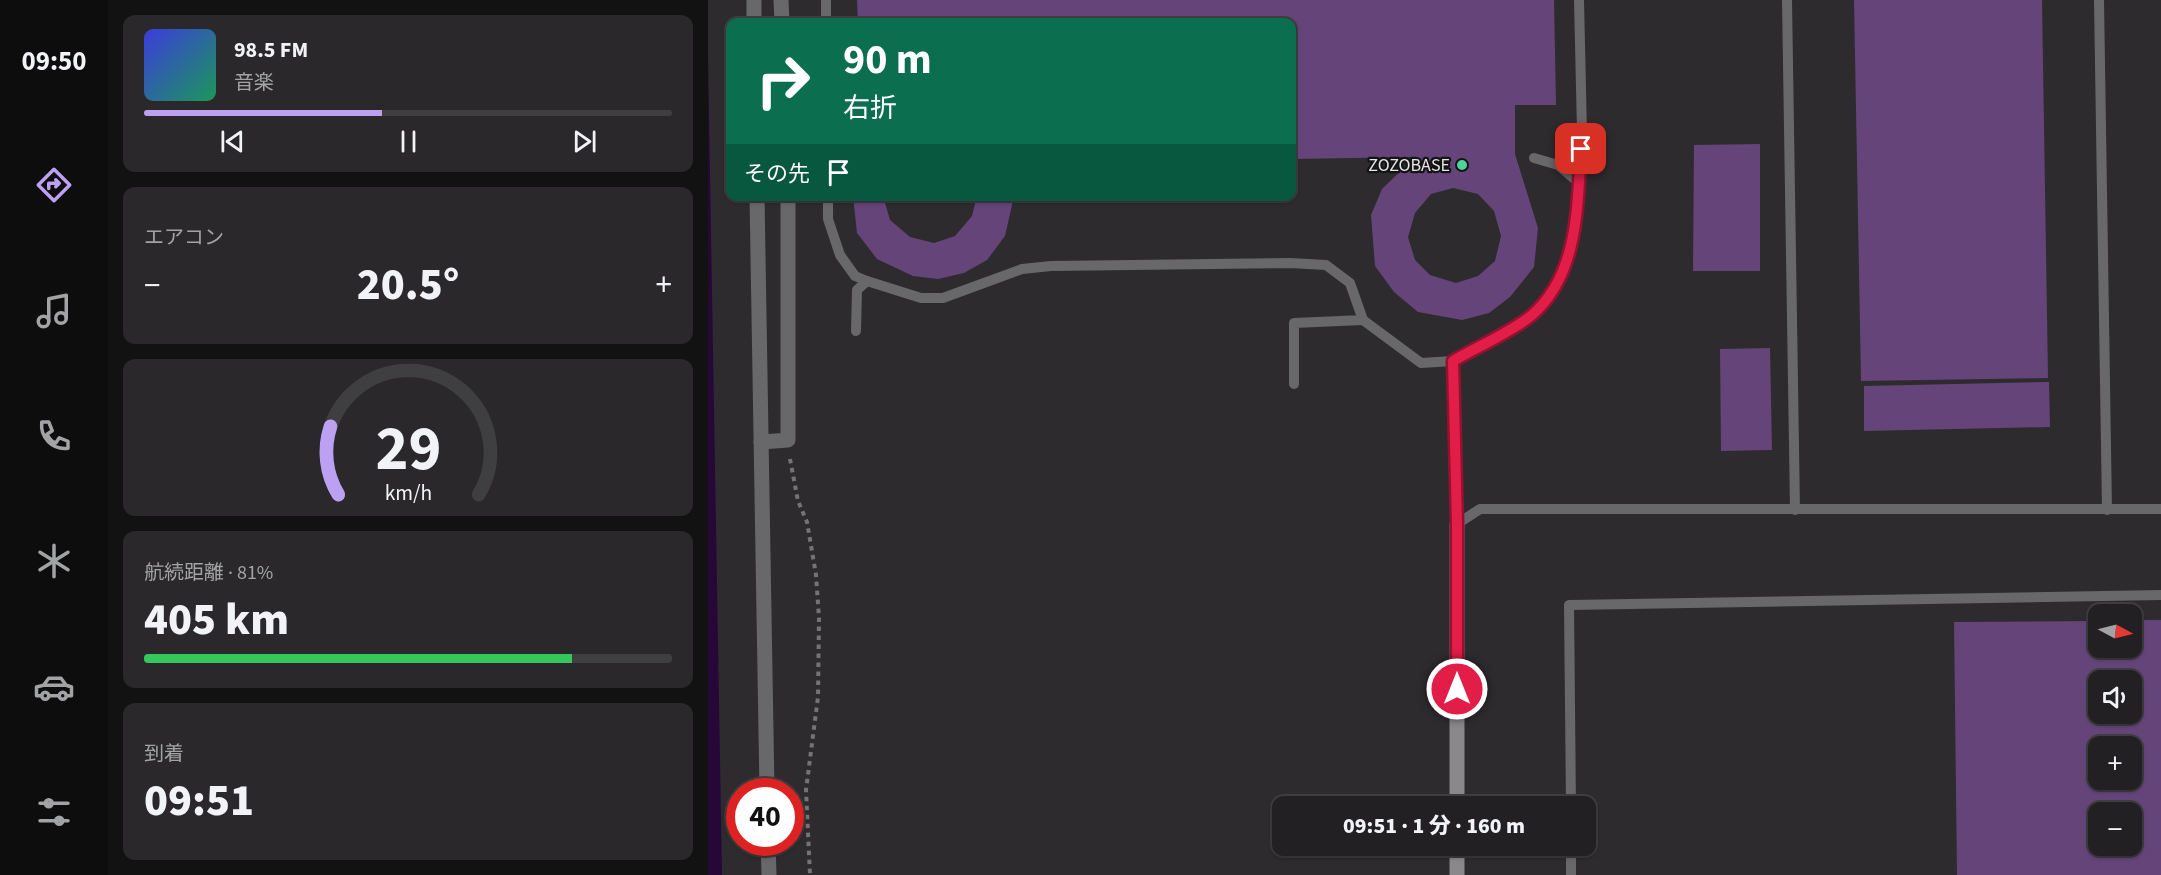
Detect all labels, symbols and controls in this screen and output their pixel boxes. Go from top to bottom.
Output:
text: 90 m [843,30,932,90]
text: 98.5 FM [234,34,308,66]
text: 09:50 [21,42,87,81]
icon: right [744,42,822,120]
text: 音楽 [234,69,274,97]
text: 右折 [843,89,897,128]
pin [1555,123,1606,174]
icon: previous [216,125,249,158]
icon: pause [392,125,425,158]
icon: next [568,125,601,158]
icon: arrive [1564,132,1597,165]
place label: ZOZOBASE [1368,153,1450,178]
icon: arrive [822,156,855,189]
text: その先 [744,158,810,190]
marker: ZOZOBASE [1455,158,1469,172]
icon: directions [33,164,75,206]
text: エアコン [144,224,224,252]
text: 20.5° [357,253,459,317]
text: − [144,262,160,309]
text: + [656,262,672,309]
icon: music [33,290,75,332]
text: 29 [375,405,441,494]
icon: phone [33,415,75,457]
text: km/h [384,478,432,509]
icon: climate [33,540,75,582]
text: 航続距離 · 81% [144,559,273,587]
text: 405 km [144,588,289,652]
north arrow [2088,604,2142,658]
map controls [2088,604,2142,856]
position arrow [1425,657,1489,721]
icon: car [33,666,75,708]
button: sound [2088,670,2142,724]
button: + [2088,736,2142,790]
text: 到着 [144,740,184,768]
text: 09:51 [144,769,254,833]
speed limit sign: 40 [726,778,804,856]
icon: filters [33,791,75,833]
button: − [2088,802,2142,856]
text: 09:51 · 1 分 · 160 m [1343,810,1525,842]

